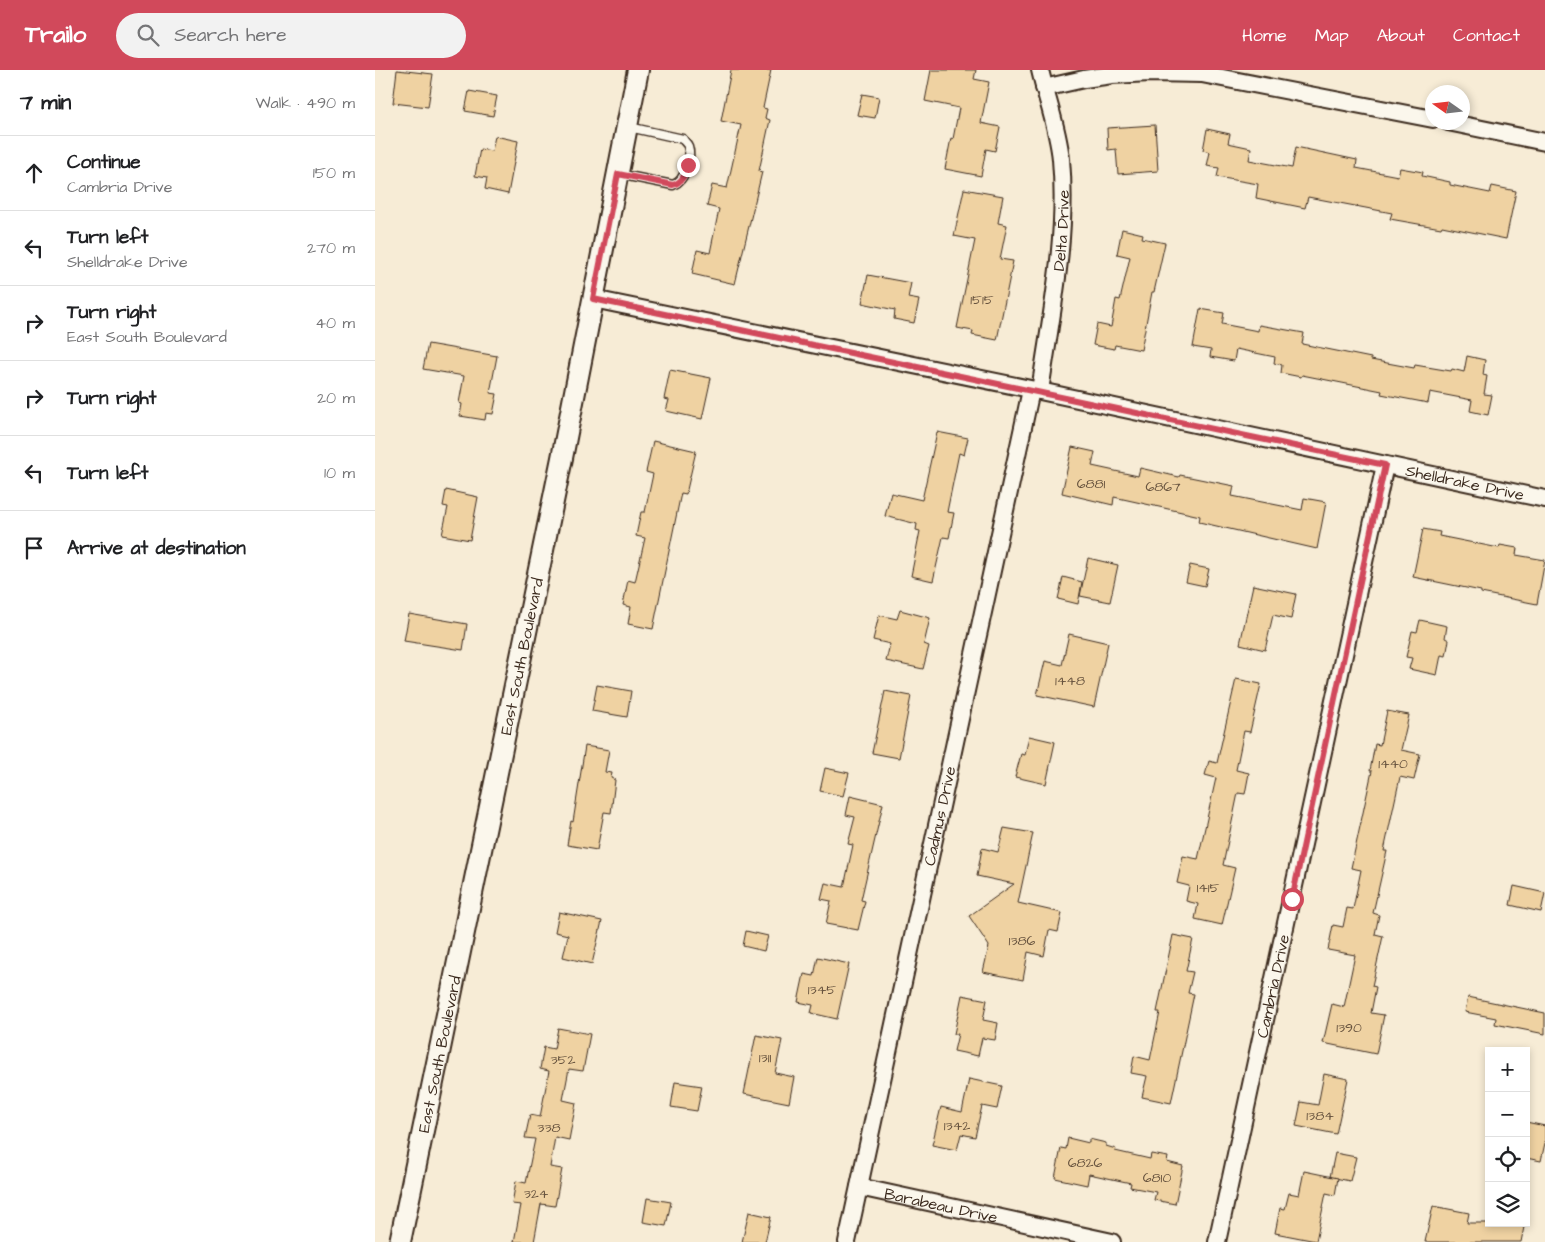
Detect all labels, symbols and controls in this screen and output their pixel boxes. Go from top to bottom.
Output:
search box [116,13,466,58]
text: Trailo [25,18,86,52]
icon: search [134,21,162,49]
text: Search here [174,22,286,49]
text: Home [1242,23,1287,48]
text: Map [1315,23,1349,48]
text: About [1377,23,1425,48]
text: Contact [1453,23,1520,48]
north arrow [1425,85,1470,130]
text: 7 min [20,88,71,117]
text: Walk · 490 m [255,92,355,114]
text: Continue [67,149,141,176]
route end [677,154,700,177]
icon: ahead [20,159,48,187]
text: 150 m [313,162,355,184]
text: Cambria Drive [67,176,172,198]
street label: Delta Drive [1048,190,1075,272]
text: Turn left [67,224,148,251]
icon: left [20,234,48,262]
text: 270 m [307,237,355,259]
text: Shelldrake Drive [67,251,188,273]
house number: 1515 [970,290,994,310]
text: Turn right [67,299,156,326]
icon: right [20,309,48,337]
text: 40 m [315,312,355,334]
text: East South Boulevard [67,326,227,348]
icon: right [20,384,48,412]
text: Turn right [67,385,156,412]
text: 20 m [317,387,355,409]
icon: left [20,459,48,487]
text: Turn left [67,460,148,487]
street label: Shelldrake Drive [1404,460,1526,506]
text: 10 m [324,462,355,484]
house number: 6881 [1077,474,1106,494]
house number: 6867 [1145,477,1181,497]
icon: arrive [20,534,48,562]
text: Arrive at destination [67,535,246,562]
street label: East South Boulevard [495,576,549,737]
house number: 1448 [1055,671,1085,691]
house number: 1440 [1378,754,1408,774]
street label: Cadmus Drive [919,764,962,868]
house number: 1415 [1196,878,1220,898]
route start [1281,888,1304,911]
house number: 1386 [1009,931,1036,951]
street label: Cambria Drive [1251,932,1295,1040]
street label: East South Boulevard [413,974,467,1135]
house number: 1345 [808,980,836,1000]
house number: 1390 [1336,1018,1362,1038]
map controls [1485,1047,1530,1227]
button: + [1485,1047,1530,1092]
house number: 1311 [759,1048,771,1068]
house number: 352 [550,1050,576,1070]
button: − [1485,1092,1530,1137]
house number: 1384 [1306,1106,1334,1126]
house number: 1342 [944,1116,970,1136]
house number: 338 [537,1118,561,1138]
button: locate [1485,1137,1530,1182]
house number: 6826 [1068,1153,1103,1173]
house number: 6810 [1143,1168,1171,1188]
button: layers [1485,1182,1530,1227]
street label: Barabeau Drive [882,1183,1000,1229]
house number: 324 [524,1184,549,1204]

